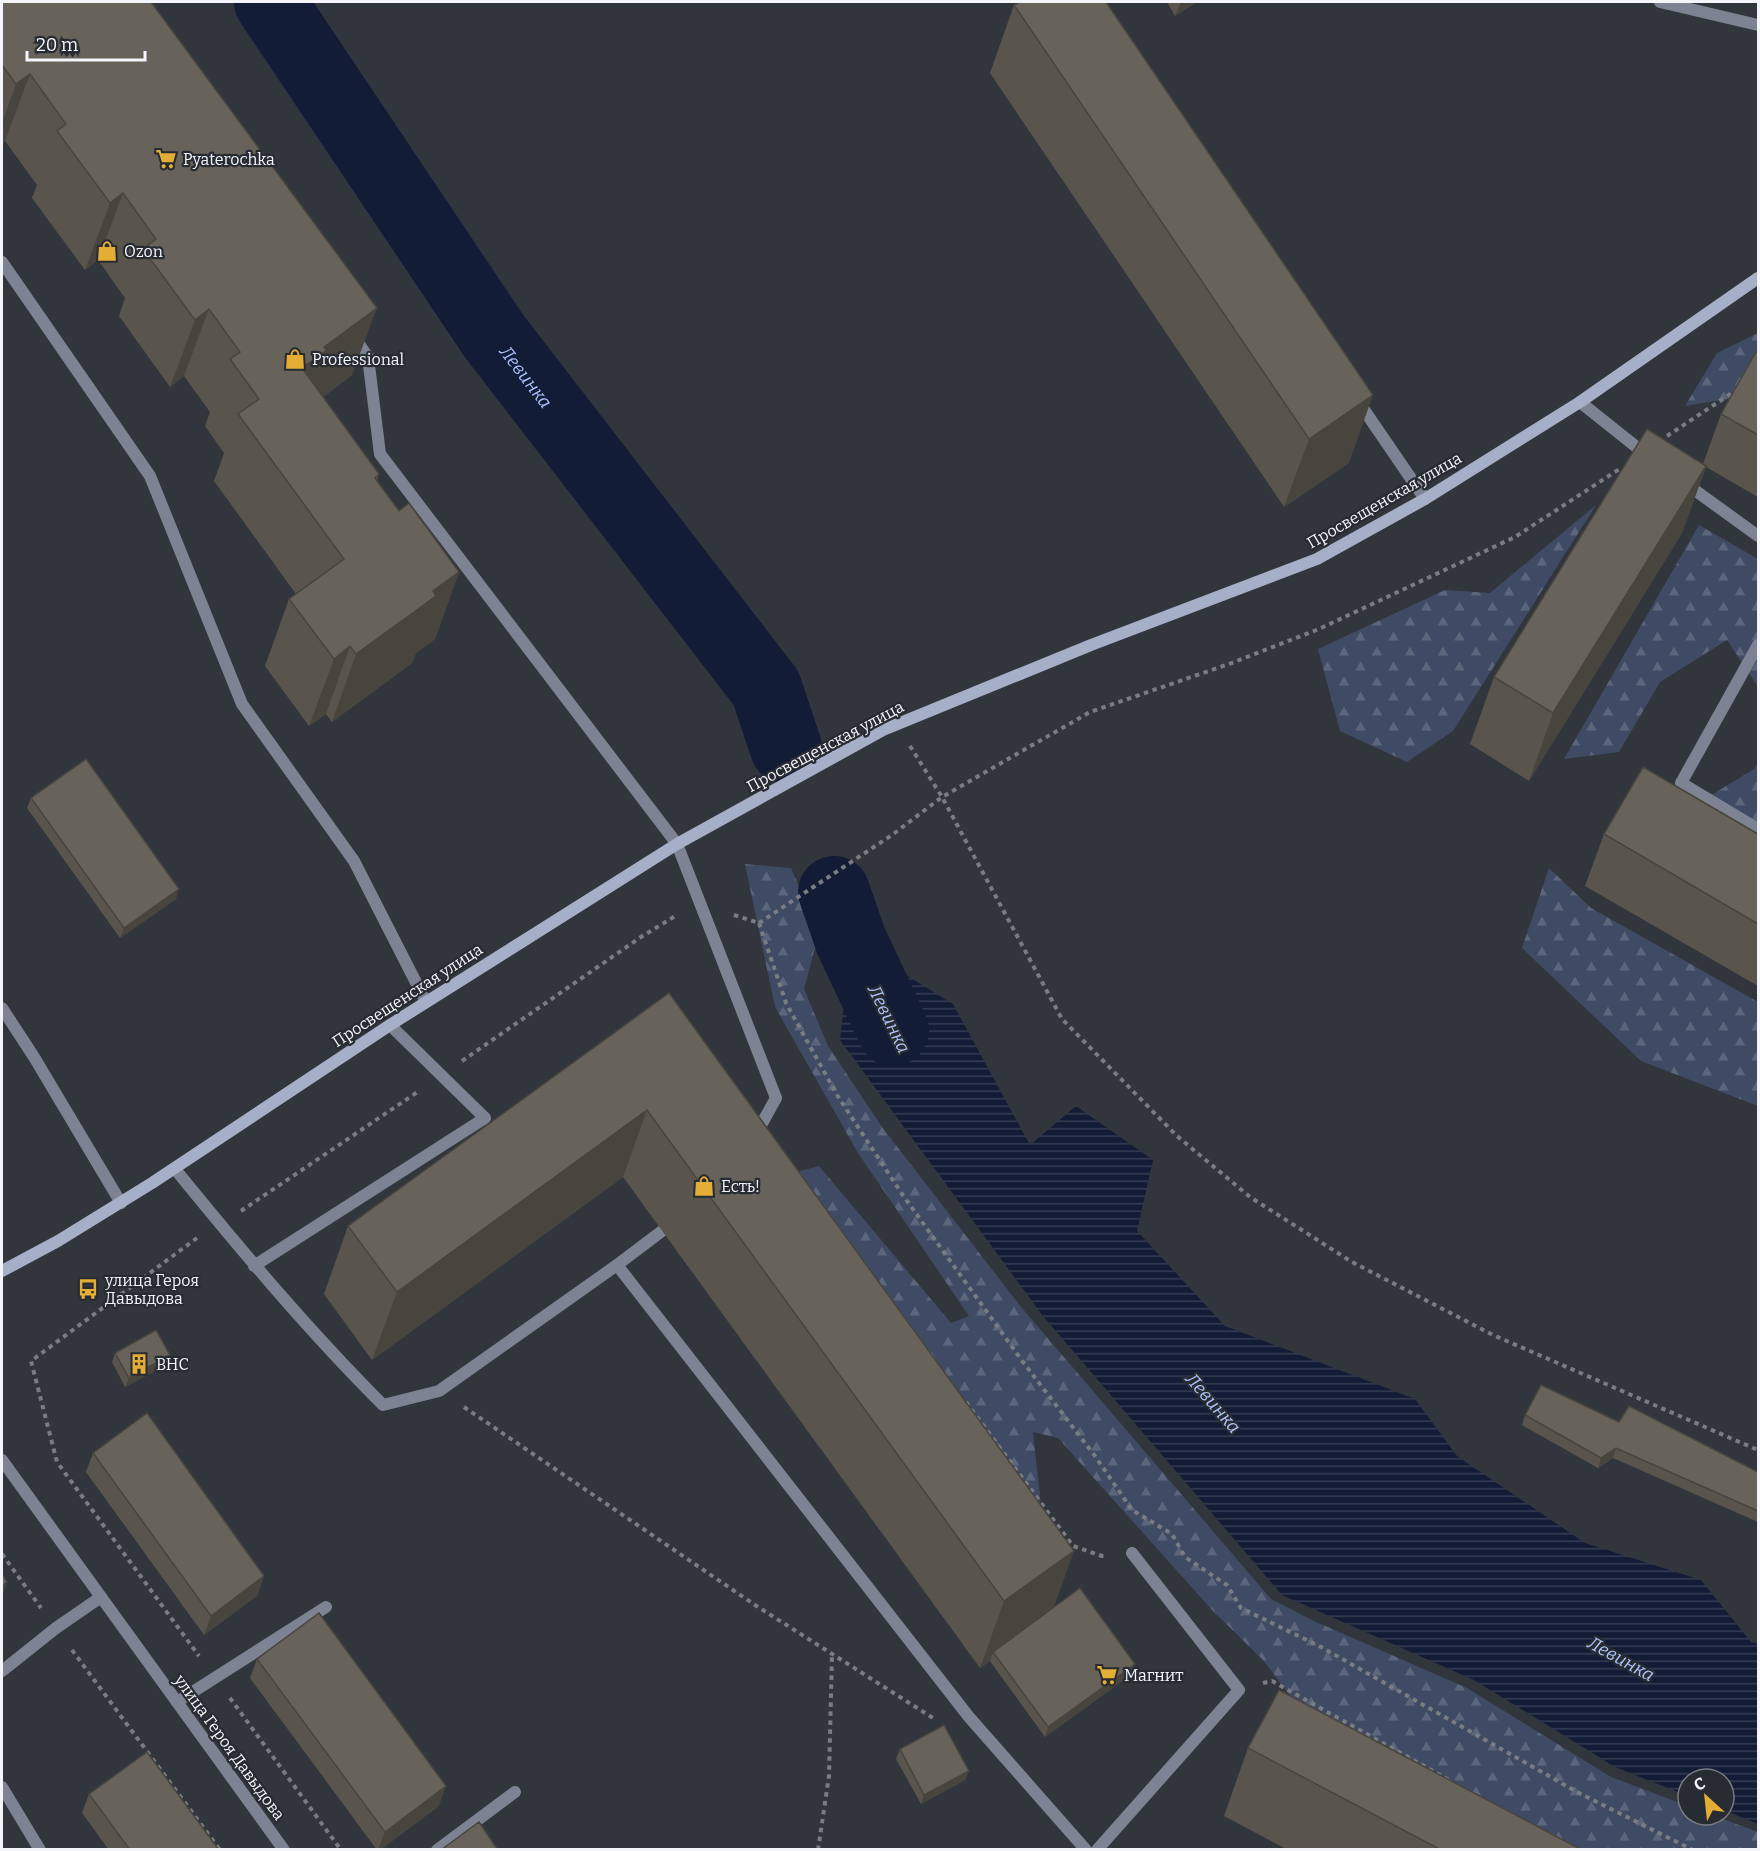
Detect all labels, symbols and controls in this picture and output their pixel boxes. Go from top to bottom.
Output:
scale bar [27,24,146,62]
text: 20 m [36,34,78,56]
supermarket icon: Pyaterochka [154,147,178,171]
place label: Pyaterochka [183,150,275,169]
shop icon: Ozon [95,239,119,263]
place label: Ozon [124,242,163,261]
water label: Левинка [494,341,557,413]
shop icon: Professional [283,347,307,371]
place label: Professional [312,350,405,369]
street label: Просвещенская улица [1304,448,1465,552]
street label: Просвещенская улица [743,697,907,796]
street label: Просвещенская улица [329,940,486,1051]
water label: Левинка [863,980,915,1057]
shop icon: Есть! [692,1174,716,1198]
place label: Есть! [721,1177,760,1196]
place label: улица Героя Давыдова [104,1271,199,1308]
bus stop icon: улица Героя Давыдова [76,1277,100,1301]
building icon: ВНС [127,1352,151,1376]
place label: ВНС [156,1355,189,1374]
water label: Левинка [1180,1367,1245,1438]
water label: Левинка [1583,1631,1658,1686]
supermarket icon: Магнит [1095,1663,1119,1687]
place label: Магнит [1124,1666,1183,1685]
street label: улица Героя Давыдова [170,1670,289,1824]
north arrow [1676,1767,1736,1827]
text: С [1691,1773,1708,1795]

